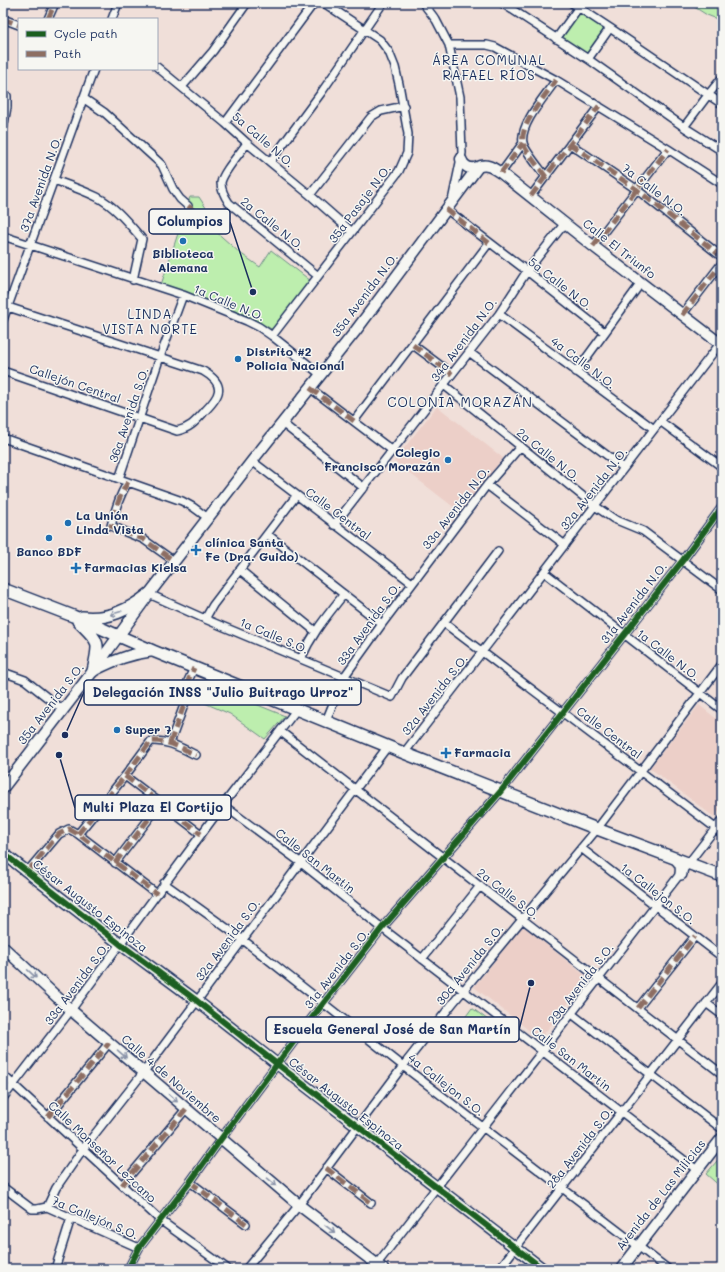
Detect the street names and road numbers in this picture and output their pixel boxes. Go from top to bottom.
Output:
street label: 5a Calle N.O. [229,108,298,171]
street label: 37a Avenida N.O. [15,134,65,234]
street label: 7a Calle N.O. [619,160,690,219]
street label: 35a Pasaje N.O. [324,161,394,246]
street label: 2a Calle N.O. [238,193,308,254]
street label: Calle El Triunfo [580,215,659,282]
street label: 35a Avenida N.O. [327,249,401,340]
street label: 5a Calle N.O. [525,253,596,313]
street label: 1a Calle N.O. [192,280,267,324]
street label: 34a Avenida N.O. [426,294,500,385]
street label: 4a Calle N.O. [548,333,619,392]
street label: Callejón Central [28,360,123,406]
street label: 36a Avenida S.O. [104,365,152,464]
street label: 2a Calle N.O. [514,424,584,485]
street label: 32a Avenida N.O. [556,444,630,533]
street label: 33a Avenida N.O. [418,463,493,552]
street label: Calle Central [303,483,374,543]
street label: 31a Avenida N.O. [596,558,670,646]
street label: 33a Avenida S.O. [333,579,404,668]
street label: 1a Calle S.O. [237,613,311,657]
street label: 1a Calle N.O. [634,625,703,684]
street label: 32a Avenida S.O. [398,651,471,738]
street label: 35a Avenida S.O. [13,660,87,747]
street label: Calle Central [574,702,645,762]
street label: Calle San Martin [273,824,359,896]
street label: César Augusto Espinoza [30,855,151,955]
street label: 1a Callejon S.O. [618,859,699,928]
street label: 2a Calle S.O. [474,864,543,923]
street label: 32a Avenida S.O. [191,895,263,984]
street label: 30a Avenida S.O. [432,921,507,1008]
street label: 31a Avenida S.O. [300,925,372,1012]
street label: 33a Avenida S.O. [40,939,112,1028]
street label: 29a Avenida S.O. [544,940,617,1027]
street label: Calle San Martin [529,1022,615,1094]
street label: Calle 4 de Noviembre [118,1030,225,1126]
street label: 4a Callejon S.O. [405,1049,488,1119]
street label: César Augusto Espinoza [286,1053,407,1153]
street label: Calle Monseñor Lezcano [45,1097,160,1206]
street label: 28a Avenida S.O. [543,1104,616,1191]
street label: Avenida de Las Milicias [612,1136,709,1253]
street label: 7a Callejón S.O. [50,1192,141,1243]

